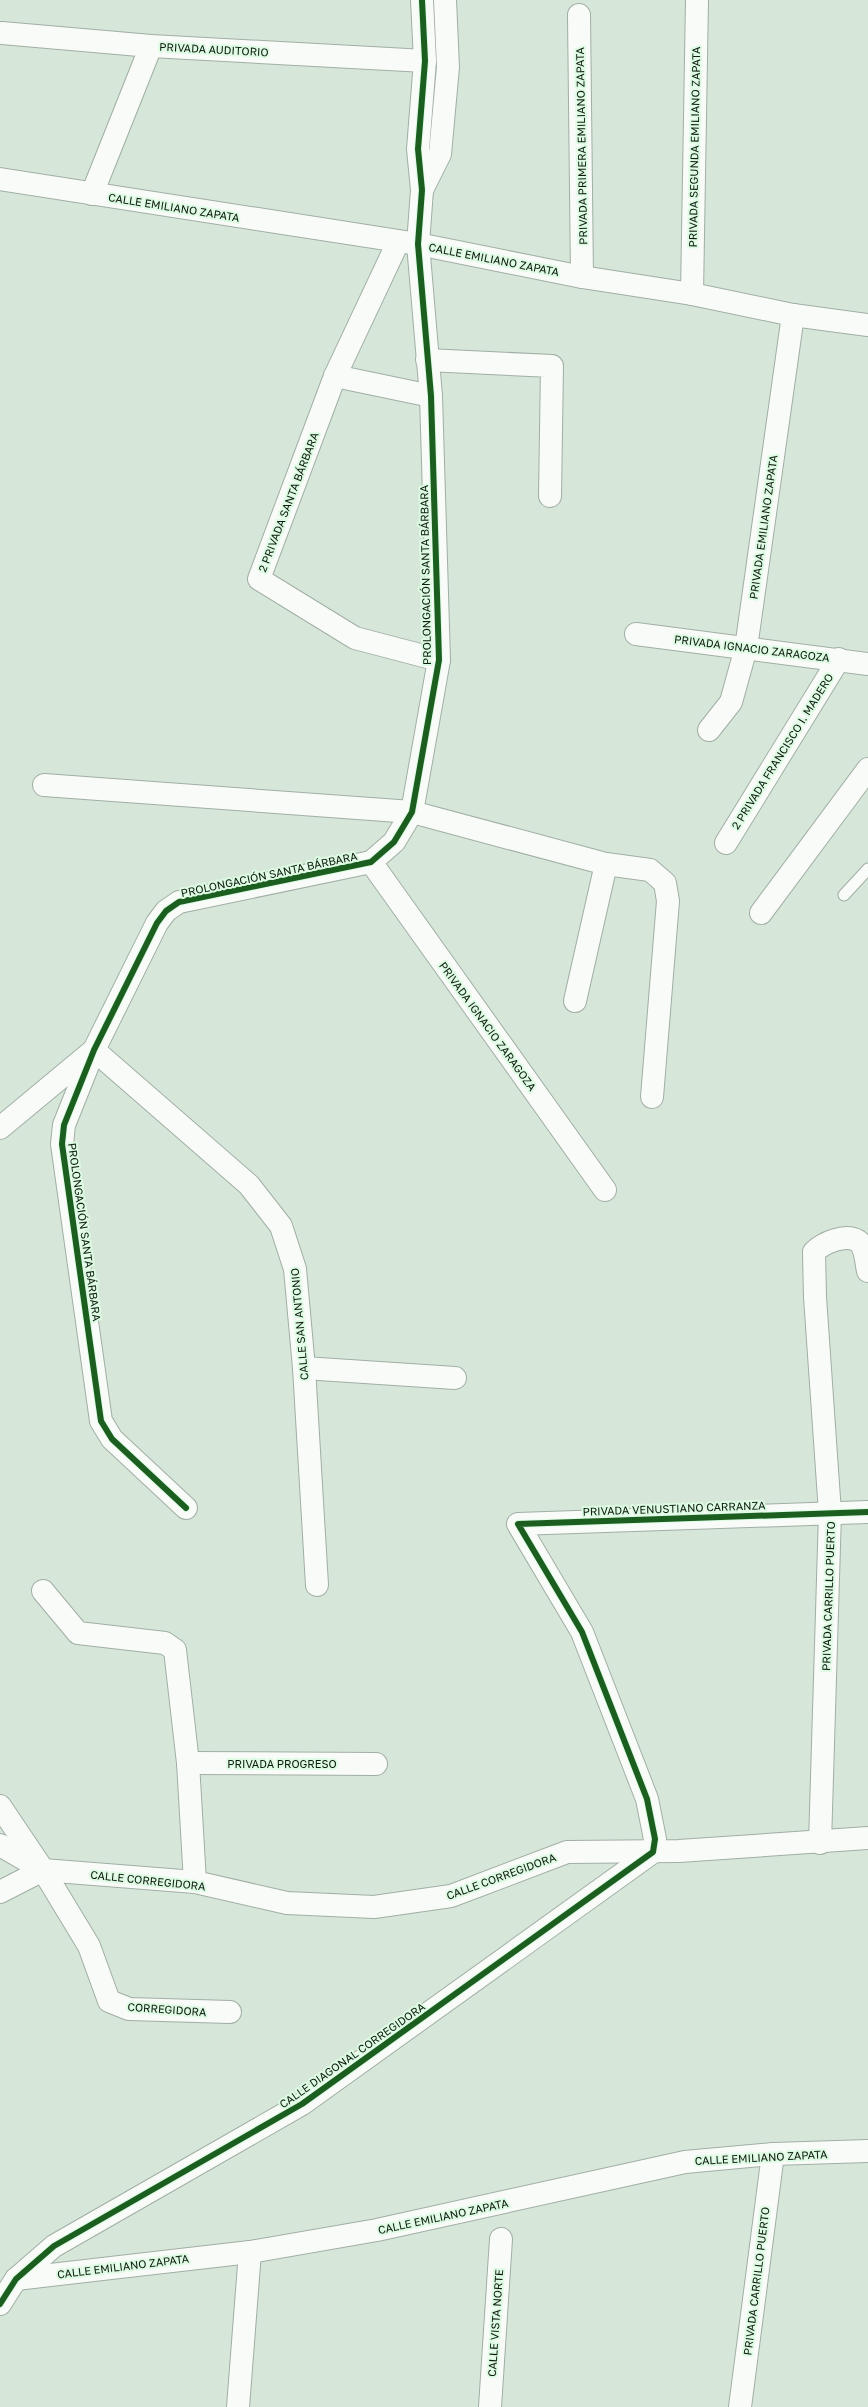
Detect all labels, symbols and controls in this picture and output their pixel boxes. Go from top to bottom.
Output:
street label: PRIVADA AUDITORIO [159,40,269,58]
street label: PRIVADA SEGUNDA EMILIANO ZAPATA [686,46,702,248]
street label: PRIVADA PRIMERA EMILIANO ZAPATA [573,47,589,245]
street label: CALLE EMILIANO ZAPATA [107,190,241,224]
street label: CALLE EMILIANO ZAPATA [428,240,561,278]
street label: 2 PRIVADA SANTA BÁRBARA [255,430,321,574]
street label: PRIVADA EMILIANO ZAPATA [746,453,780,600]
street label: PROLONGACIÓN SANTA BÁRBARA [417,484,433,665]
street label: PRIVADA IGNACIO ZARAGOZA [674,632,831,664]
street label: 2 PRIVADA FRANCISCO I. MADERO [729,671,835,831]
street label: PROLONGACIÓN SANTA BÁRBARA [180,849,359,899]
street label: PRIVADA IGNACIO ZARAGOZA [437,959,540,1094]
street label: PROLONGACIÓN SANTA BÁRBARA [66,1142,104,1323]
street label: CALLE SAN ANTONIO [288,1267,310,1381]
street label: PRIVADA VENUSTIANO CARRANZA [582,1498,766,1518]
street label: PRIVADA CARRILLO PUERTO [819,1521,837,1671]
street label: PRIVADA PROGRESO [227,1757,337,1770]
street label: CALLE CORREGIDORA [444,1850,558,1902]
street label: CALLE CORREGIDORA [90,1867,207,1893]
street label: CALLE DIAGONAL CORREGIDORA [277,1999,428,2110]
street label: CORREGIDORA [127,2000,208,2018]
street label: CALLE EMILIANO ZAPATA [694,2147,828,2167]
street label: CALLE EMILIANO ZAPATA [377,2196,510,2236]
street label: PRIVADA CARRILLO PUERTO [740,2206,772,2356]
street label: CALLE EMILIANO ZAPATA [56,2251,190,2281]
street label: CALLE VISTA NORTE [485,2268,505,2377]

